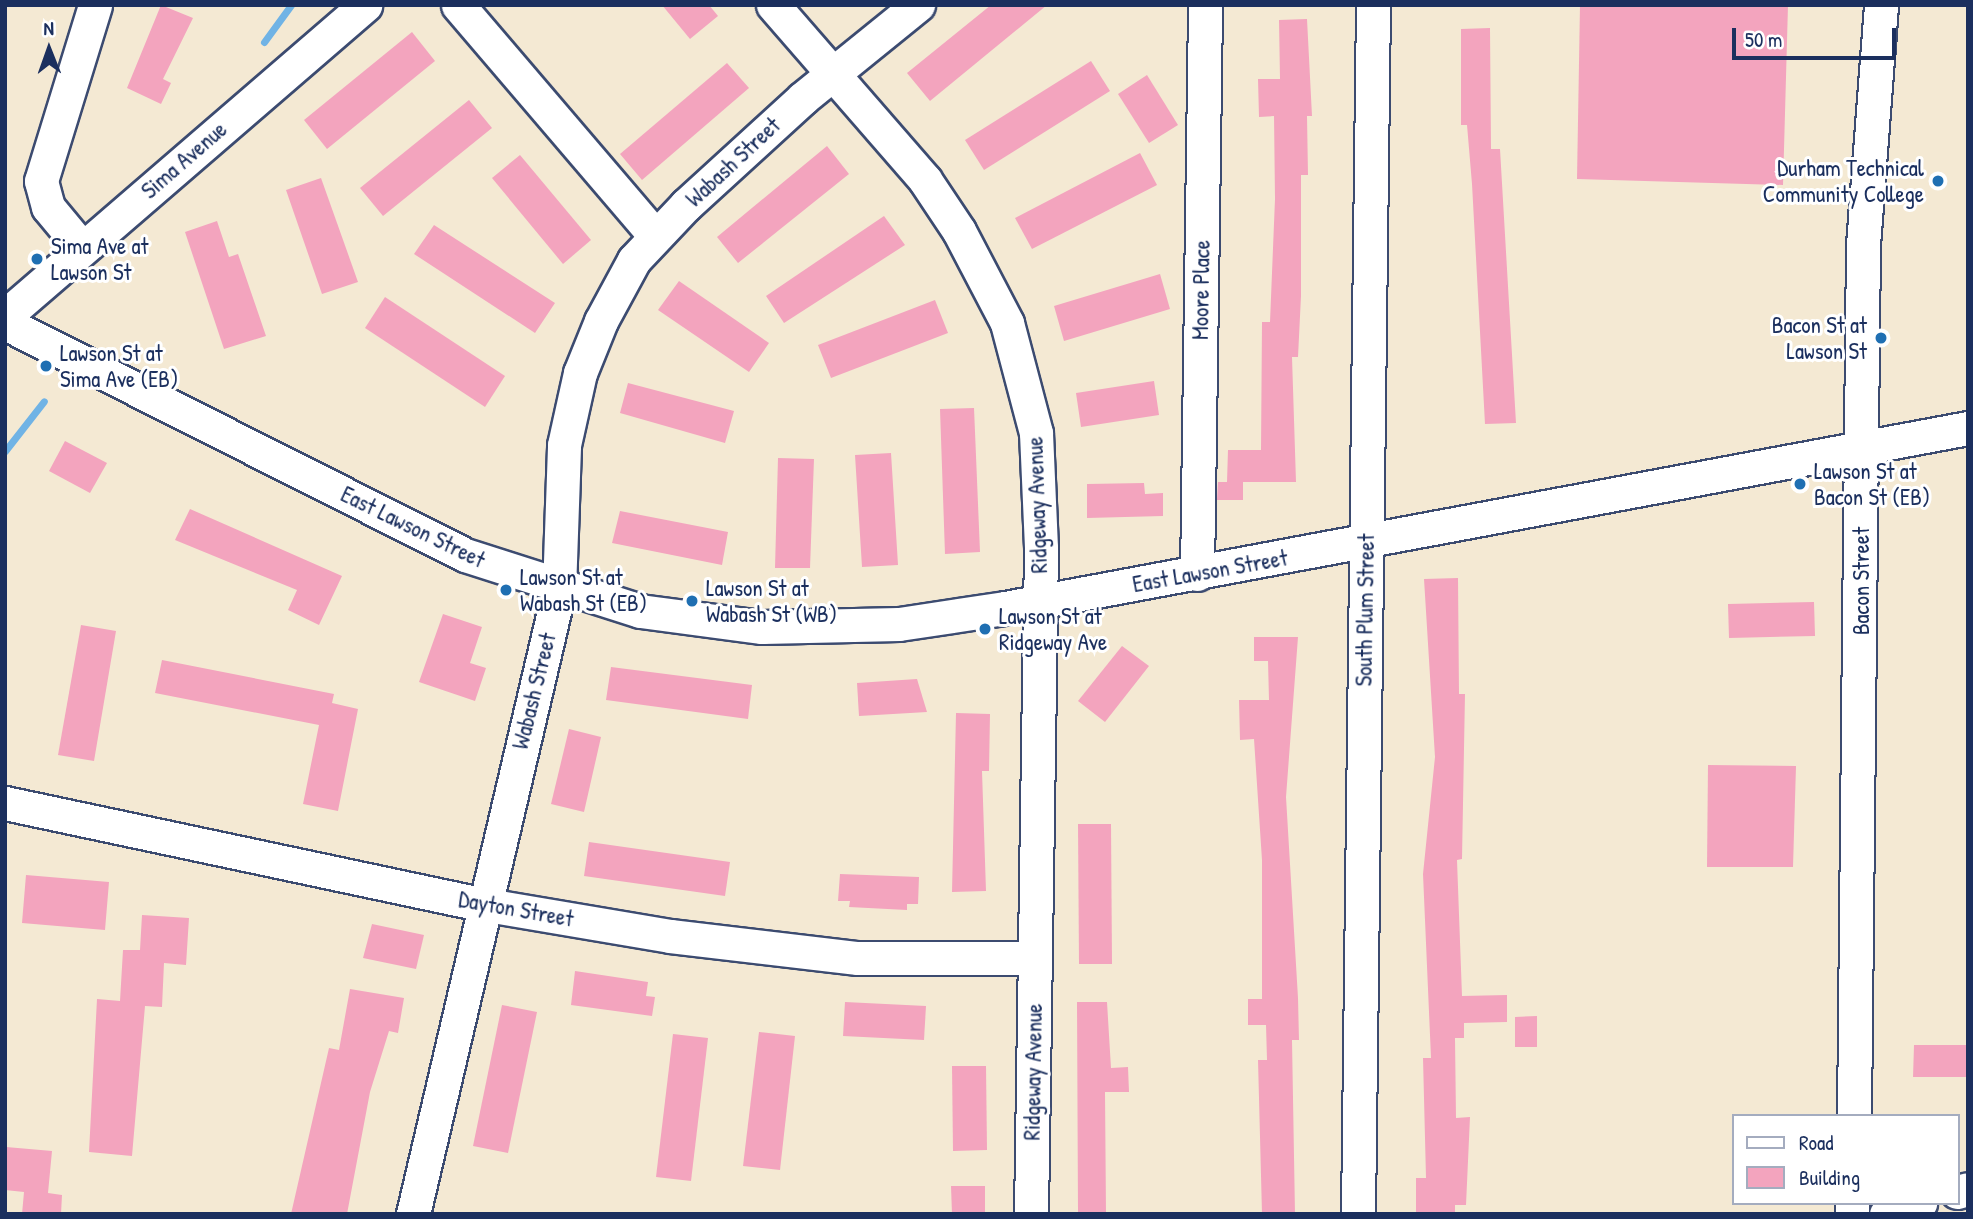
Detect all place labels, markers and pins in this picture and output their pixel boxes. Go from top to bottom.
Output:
place label: Durham Technical Community College [1763,154,1924,208]
marker: Durham Technical Community College [1930,173,1946,189]
place label: Sima Ave at Lawson St [51,232,148,286]
marker: Sima Ave at Lawson St [29,251,45,267]
place label: Bacon St at Lawson St [1772,311,1867,365]
marker: Bacon St at Lawson St [1873,330,1889,346]
place label: Lawson St at Sima Ave (EB) [60,339,178,393]
marker: Lawson St at Sima Ave (EB) [38,358,54,374]
place label: Lawson St at Bacon St (EB) [1814,457,1930,511]
marker: Lawson St at Bacon St (EB) [1792,476,1808,492]
place label: Lawson St at Wabash St (EB) [520,563,647,617]
place label: Lawson St at Wabash St (WB) [706,574,837,628]
marker: Lawson St at Wabash St (EB) [498,582,514,598]
marker: Lawson St at Wabash St (WB) [684,593,700,609]
place label: Lawson St at Ridgeway Ave [999,602,1107,656]
marker: Lawson St at Ridgeway Ave [977,621,993,637]

